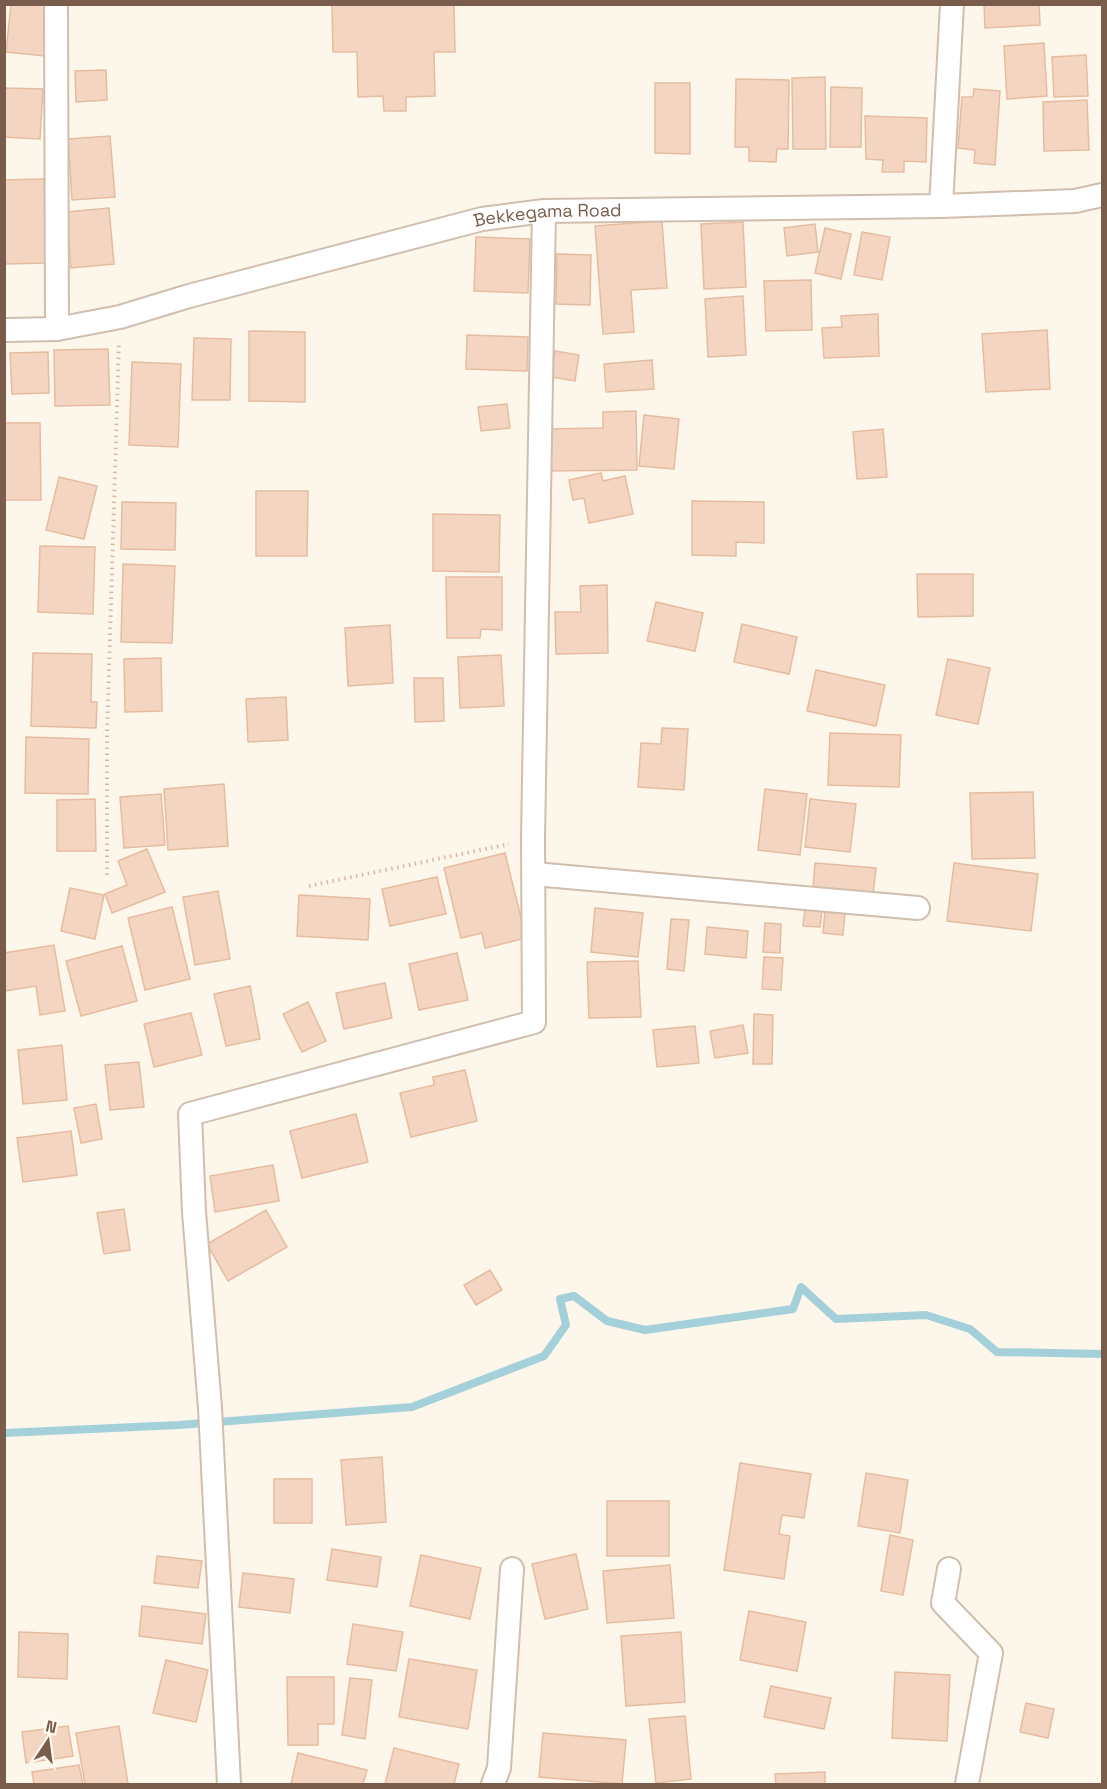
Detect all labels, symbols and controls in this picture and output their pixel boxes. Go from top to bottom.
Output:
street label: Bekkegama Road [471,198,622,232]
north arrow [18,1711,78,1771]
text: N [44,1715,59,1738]

